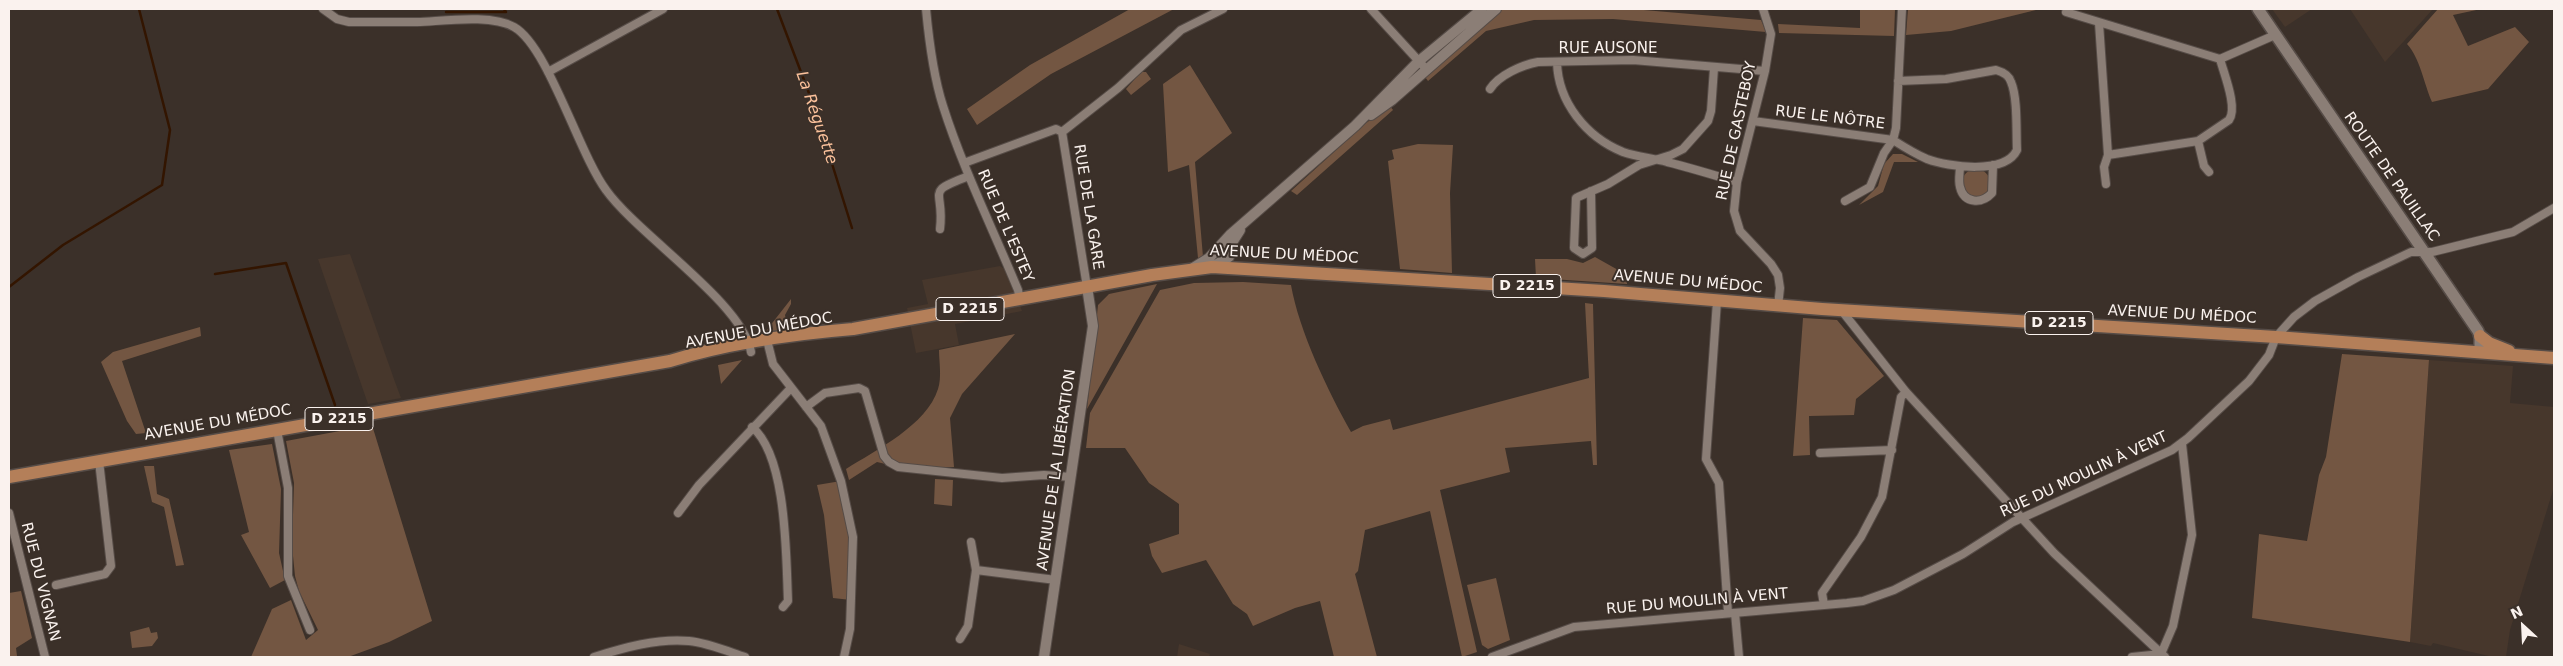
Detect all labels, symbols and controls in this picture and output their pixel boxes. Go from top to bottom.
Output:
street label: RUE AUSONE [1559,40,1657,58]
street label: RUE DE GASTEBOY [1713,60,1761,202]
water label: La Réguette [791,69,841,167]
street label: RUE LE NÔTRE [1774,102,1886,134]
street label: ROUTE DE PAUILLAC [2340,109,2442,245]
street label: RUE DE LA GARE [1069,143,1107,271]
street label: RUE DE L'ESTEY [973,167,1037,285]
street label: AVENUE DU MÉDOC [1209,242,1359,268]
street label: AVENUE DU MÉDOC [1613,267,1763,297]
road number: D 2215 [1493,274,1561,298]
road number: D 2215 [936,298,1004,320]
street label: AVENUE DU MÉDOC [2107,302,2257,328]
street label: AVENUE DU MÉDOC [684,309,834,353]
road number: D 2215 [2025,312,2093,334]
street label: AVENUE DE LA LIBÉRATION [1034,368,1080,572]
street label: AVENUE DU MÉDOC [143,401,293,445]
road number: D 2215 [305,408,373,430]
street label: RUE DU MOULIN À VENT [1997,428,2171,522]
street label: RUE DU VIGNAN [17,521,63,643]
street label: RUE DU MOULIN À VENT [1605,585,1789,619]
north arrow [2498,601,2548,651]
text: N [2508,603,2525,622]

